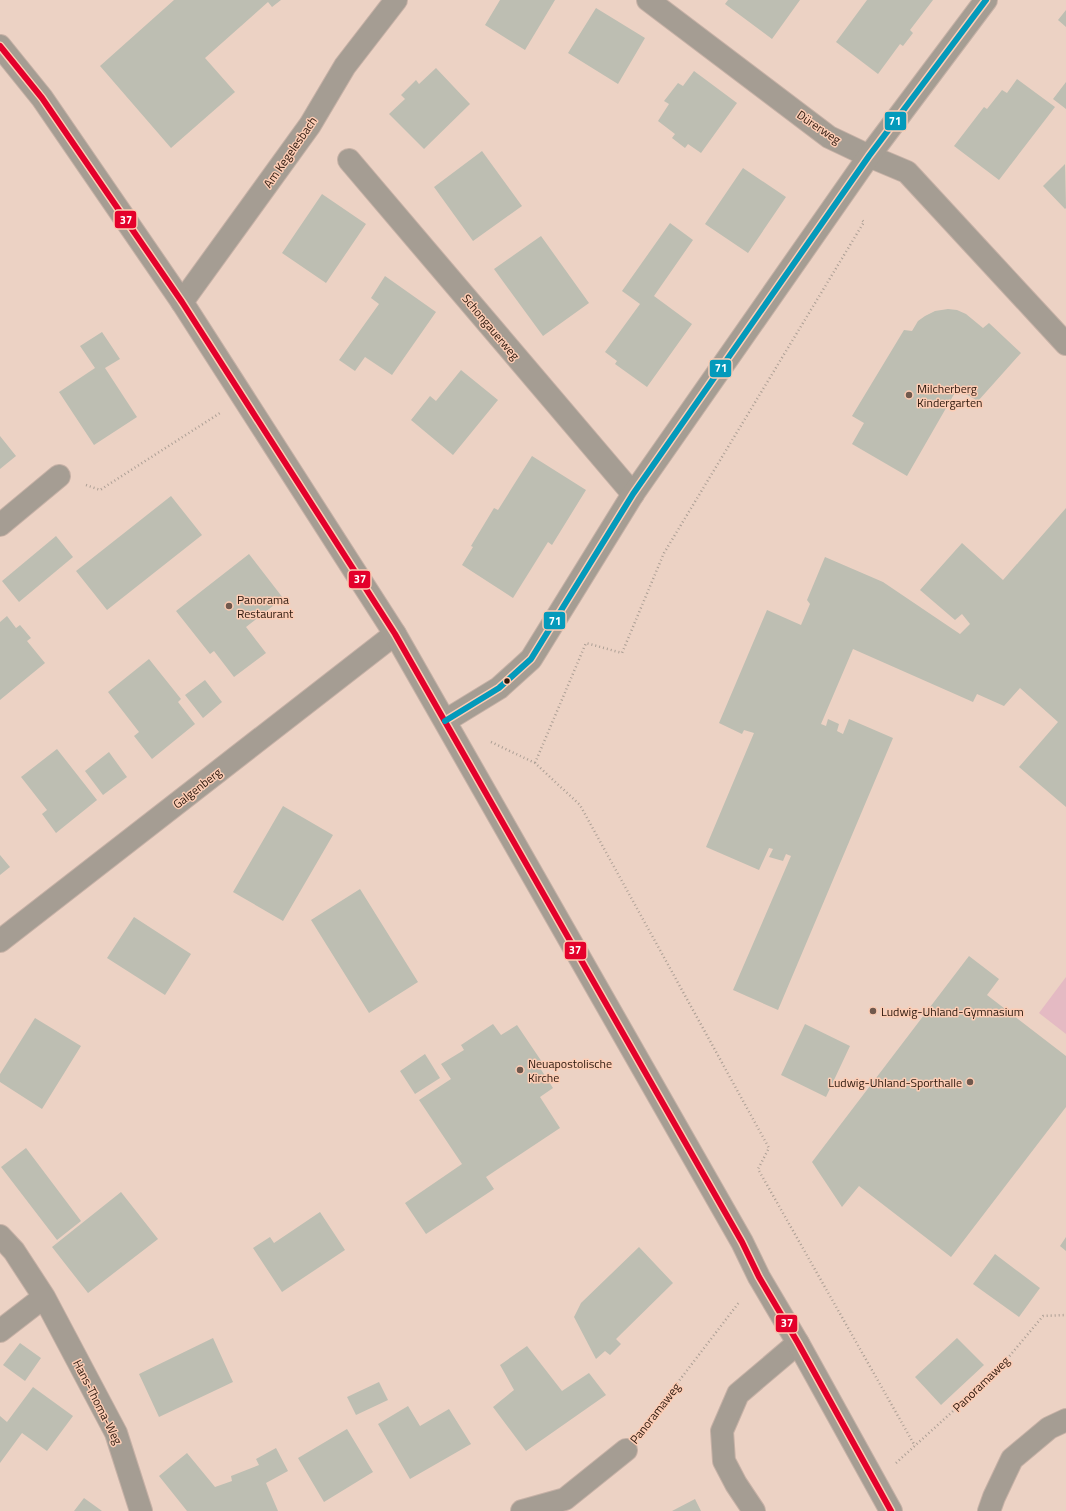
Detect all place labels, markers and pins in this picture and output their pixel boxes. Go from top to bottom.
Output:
place label: Milcherberg Kindergarten [917,379,982,412]
marker: Milcherberg Kindergarten [904,390,914,400]
place label: Panorama Restaurant [237,590,294,623]
marker: Panorama Restaurant [224,601,234,611]
unlabelled marker [502,676,512,686]
place label: Ludwig-Uhland-Gymnasium [881,1002,1024,1021]
marker: Ludwig-Uhland-Gymnasium [868,1006,878,1016]
place label: Neuapostolische Kirche [528,1054,612,1087]
marker: Neuapostolische Kirche [515,1065,525,1075]
place label: Ludwig-Uhland-Sporthalle [828,1073,962,1092]
marker: Ludwig-Uhland-Sporthalle [965,1077,975,1087]

